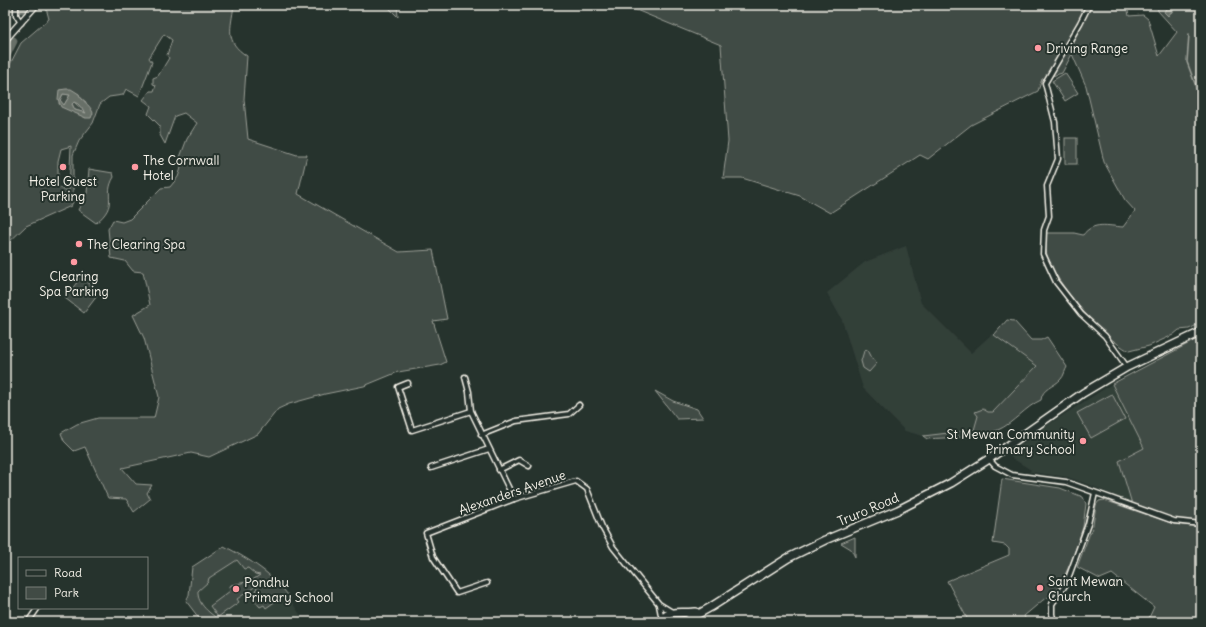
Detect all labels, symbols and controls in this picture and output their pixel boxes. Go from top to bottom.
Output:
place label: Driving Range [1046,40,1128,57]
marker: Driving Range [1033,43,1043,53]
place label: The Cornwall Hotel [143,152,219,184]
marker: Hotel Guest Parking [58,162,68,172]
marker: The Cornwall Hotel [130,162,140,172]
place label: Hotel Guest Parking [29,173,98,205]
place label: The Clearing Spa [87,236,185,253]
marker: The Clearing Spa [74,239,84,249]
marker: Clearing Spa Parking [69,257,79,267]
place label: Clearing Spa Parking [39,268,109,300]
place label: St Mewan Community Primary School [947,426,1075,458]
marker: St Mewan Community Primary School [1078,436,1088,446]
street label: Alexanders Avenue [456,466,568,519]
street label: Truro Road [835,489,902,530]
legend [18,557,148,609]
text: Road [54,565,82,580]
place label: Saint Mewan Church [1048,573,1124,605]
place label: Pondhu Primary School [244,574,334,606]
marker: Saint Mewan Church [1035,583,1045,593]
marker: Pondhu Primary School [231,584,241,594]
text: Park [54,585,79,600]

